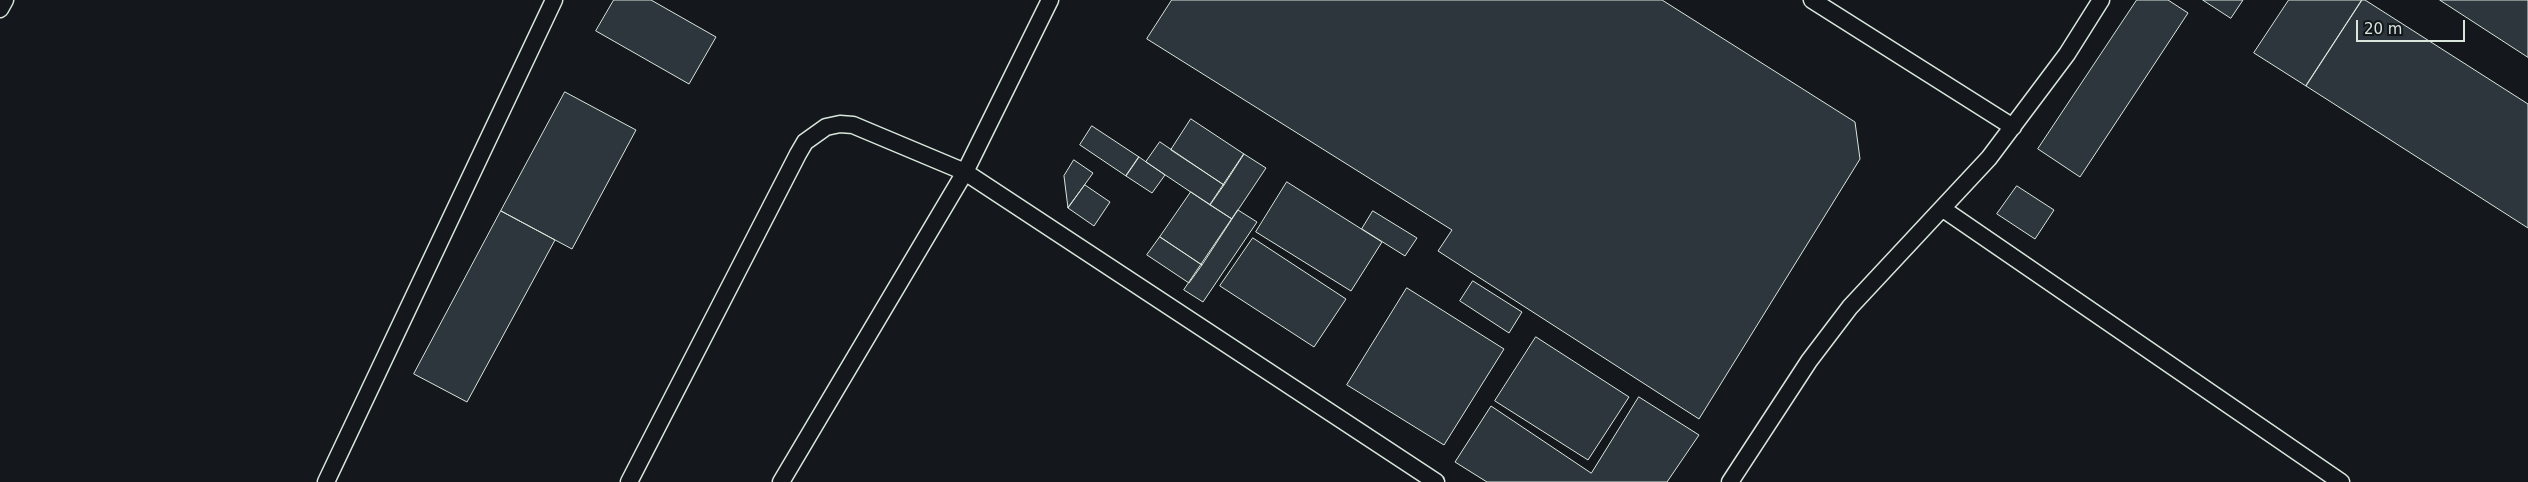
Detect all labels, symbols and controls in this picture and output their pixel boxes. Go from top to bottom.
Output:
scale bar [2358,10,2467,42]
text: 20 m [2364,20,2402,38]

